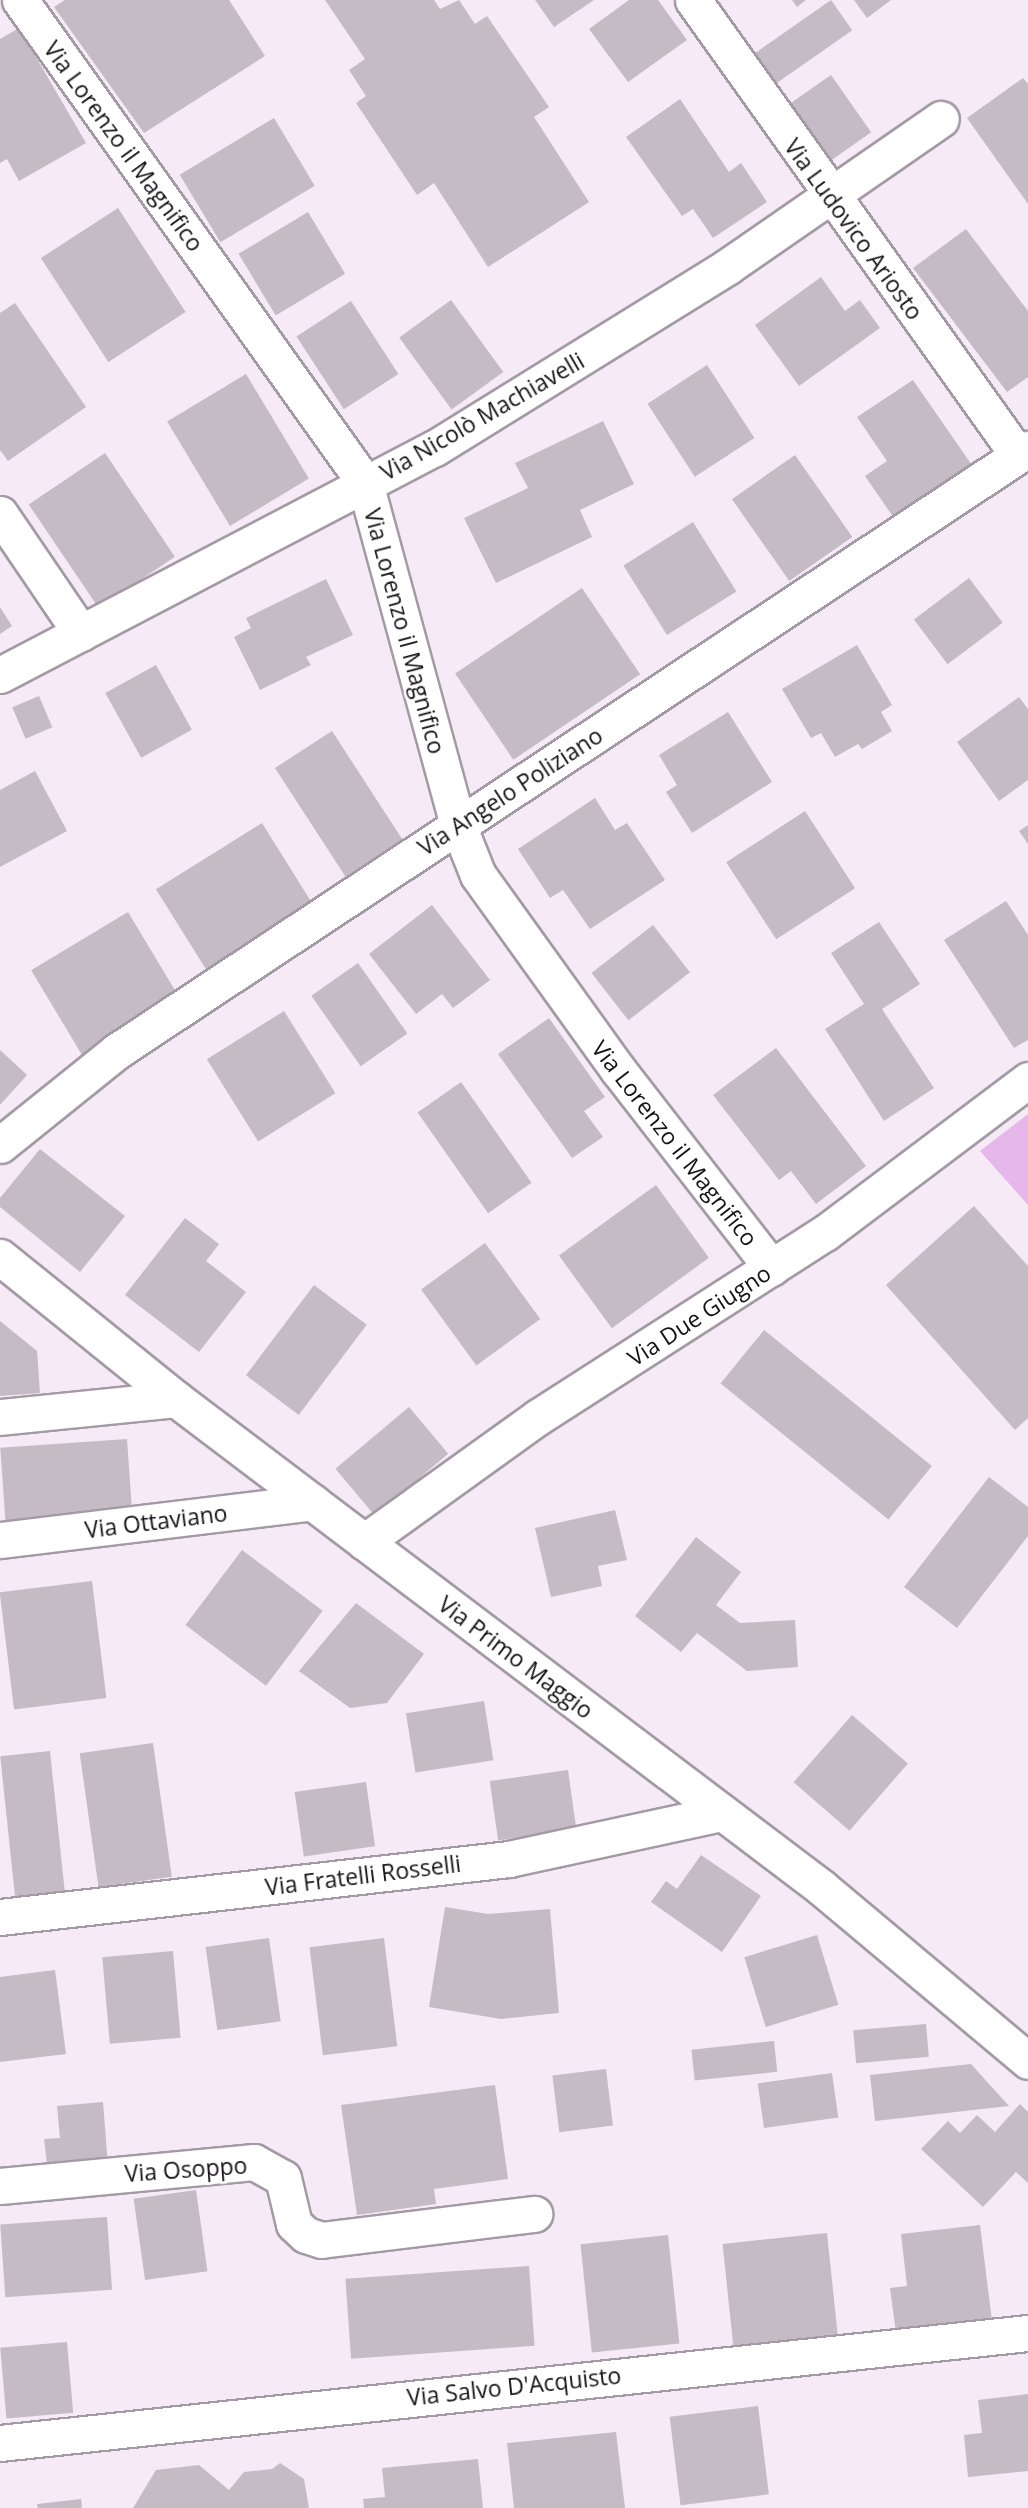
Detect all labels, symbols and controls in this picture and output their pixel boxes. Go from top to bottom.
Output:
street label: Via Lorenzo il Magnifico [38,36,210,256]
street label: Via Ludovico Ariosto [779,133,929,325]
street label: Via Nicolò Machiavelli [375,346,589,486]
street label: Via Lorenzo il Magnifico [359,505,451,757]
street label: Via Angelo Poliziano [413,721,607,861]
street label: Via Lorenzo il Magnifico [586,1035,764,1251]
street label: Via Due Giugno [622,1258,776,1372]
street label: Via Ottaviano [83,1499,229,1543]
street label: Via Primo Maggio [433,1590,599,1724]
street label: Via Fratelli Rosselli [263,1849,463,1901]
street label: Via Osoppo [124,2151,248,2187]
street label: Via Salvo D'Acquisto [406,2361,622,2411]

